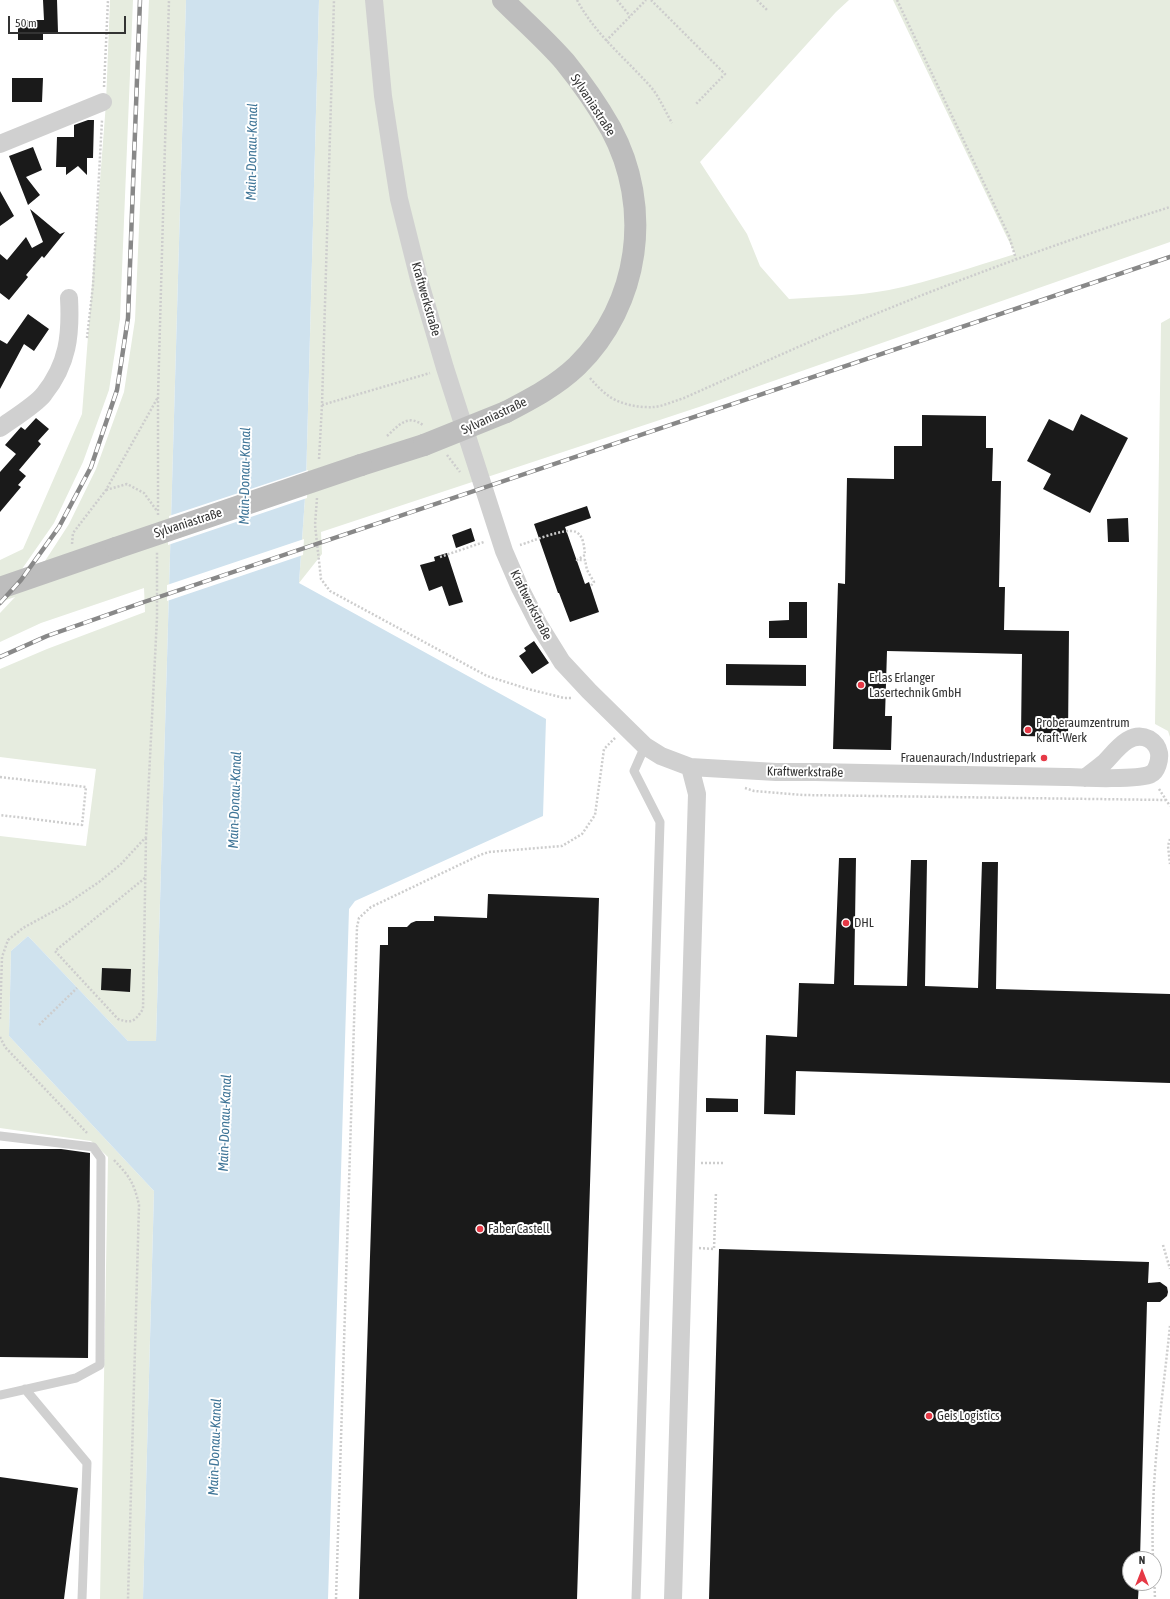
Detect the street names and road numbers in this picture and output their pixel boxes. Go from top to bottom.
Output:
street label: Sylvaniastraße [567,71,619,139]
street label: Kraftwerkstraße [408,260,444,338]
street label: Sylvaniastraße [459,394,529,438]
street label: Sylvaniastraße [152,505,224,541]
street label: Kraftwerkstraße [507,567,555,643]
street label: Kraftwerkstraße [767,764,843,780]

